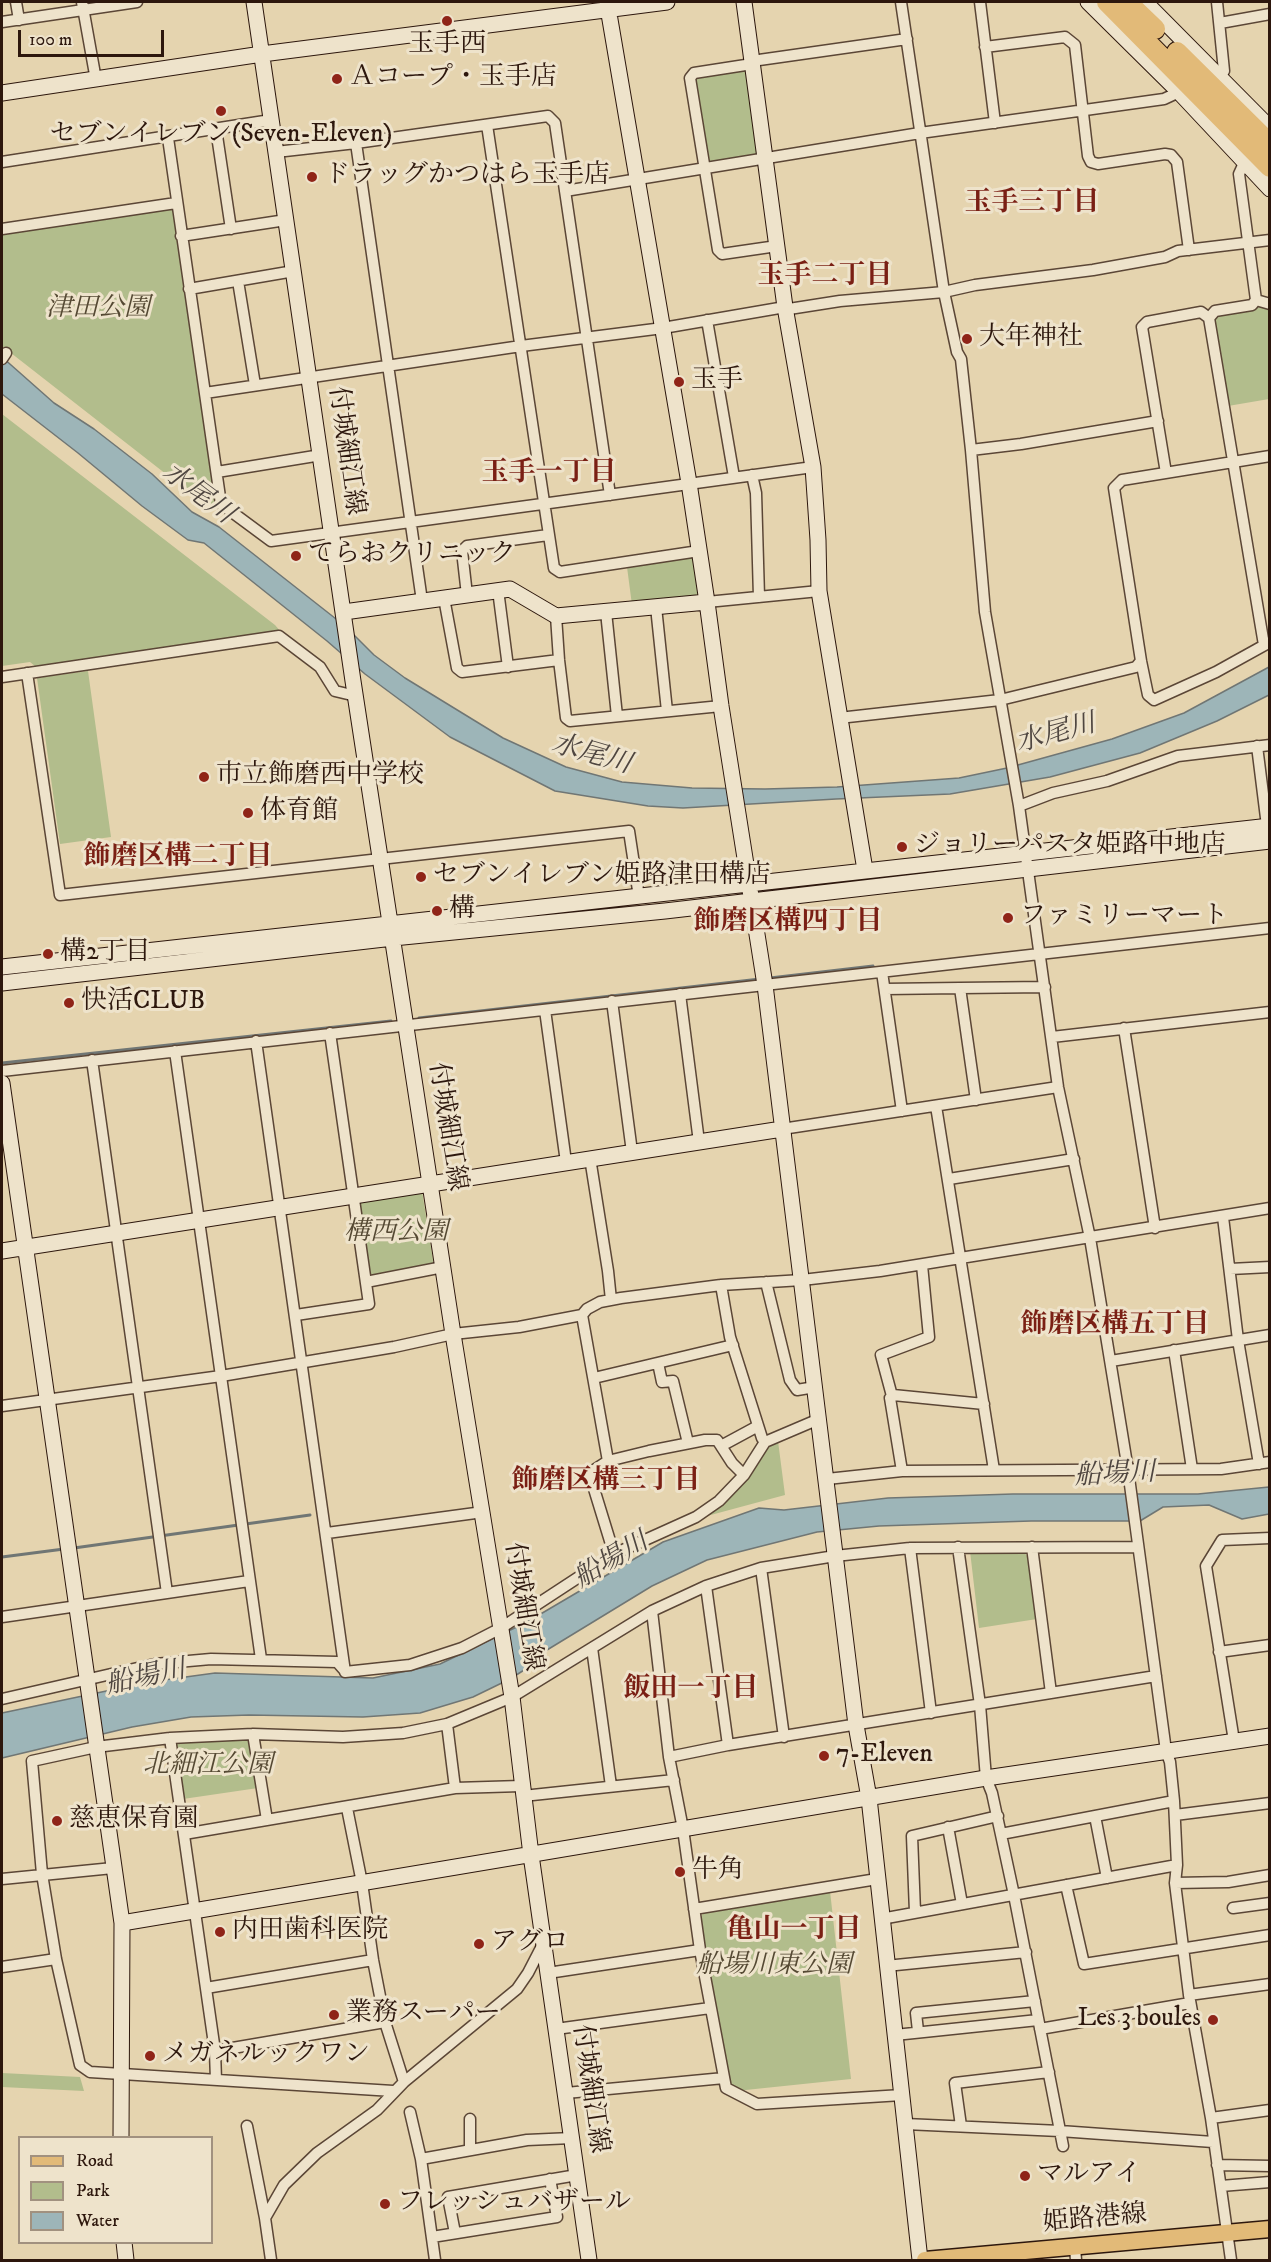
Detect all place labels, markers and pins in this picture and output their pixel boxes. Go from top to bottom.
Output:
marker: 玉手西 [440,14,454,28]
place label: 玉手西 [408,30,486,62]
place label: Ａコープ・玉手店 [349,63,557,95]
marker: Ａコープ・玉手店 [330,72,344,86]
marker: セブンイレブン(Seven-Eleven) [214,104,228,118]
place label: セブンイレブン(Seven-Eleven) [50,120,392,152]
place label: ドラッグかつはら玉手店 [324,161,610,193]
marker: ドラッグかつはら玉手店 [305,170,319,184]
place label: 大年神社 [979,323,1083,355]
marker: 大年神社 [960,332,974,346]
place label: 玉手 [691,366,743,398]
marker: 玉手 [672,375,686,389]
place label: てらおクリニック [308,540,516,572]
marker: てらおクリニック [289,549,303,563]
place label: 市立飾磨西中学校 [216,761,424,793]
marker: 市立飾磨西中学校 [197,770,211,784]
place label: 体育館 [260,797,338,829]
marker: 体育館 [241,806,255,820]
place label: ジョリーパスタ姫路中地店 [914,831,1226,863]
marker: ジョリーパスタ姫路中地店 [895,840,909,854]
place label: セブンイレブン姫路津田構店 [433,861,771,893]
marker: セブンイレブン姫路津田構店 [414,870,428,884]
place label: 構 [449,895,475,927]
place label: ファミリーマート [1020,902,1228,934]
marker: 構 [430,904,444,918]
marker: ファミリーマート [1001,911,1015,925]
place label: 構2丁目 [60,938,151,970]
marker: 構2丁目 [41,947,55,961]
place label: 快活CLUB [81,987,205,1019]
marker: 快活CLUB [62,996,76,1010]
place label: 7-Eleven [836,1740,933,1772]
marker: 7-Eleven [817,1749,831,1763]
place label: 慈恵保育園 [69,1805,199,1837]
marker: 慈恵保育園 [50,1814,64,1828]
place label: 牛角 [692,1856,744,1888]
marker: 牛角 [673,1865,687,1879]
place label: 内田歯科医院 [232,1916,388,1948]
marker: 内田歯科医院 [213,1925,227,1939]
place label: アグロ [491,1928,569,1960]
marker: アグロ [472,1937,486,1951]
place label: 業務スーパー [346,1999,501,2031]
place label: Les 3 boules [1077,2004,1201,2036]
marker: 業務スーパー [327,2008,341,2022]
marker: Les 3 boules [1206,2013,1220,2027]
place label: メガネルックワン [162,2040,370,2072]
marker: メガネルックワン [143,2049,157,2063]
place label: マルアイ [1037,2160,1141,2192]
marker: マルアイ [1018,2169,1032,2183]
place label: フレッシュバザール [397,2188,631,2220]
marker: フレッシュバザール [378,2197,392,2211]

